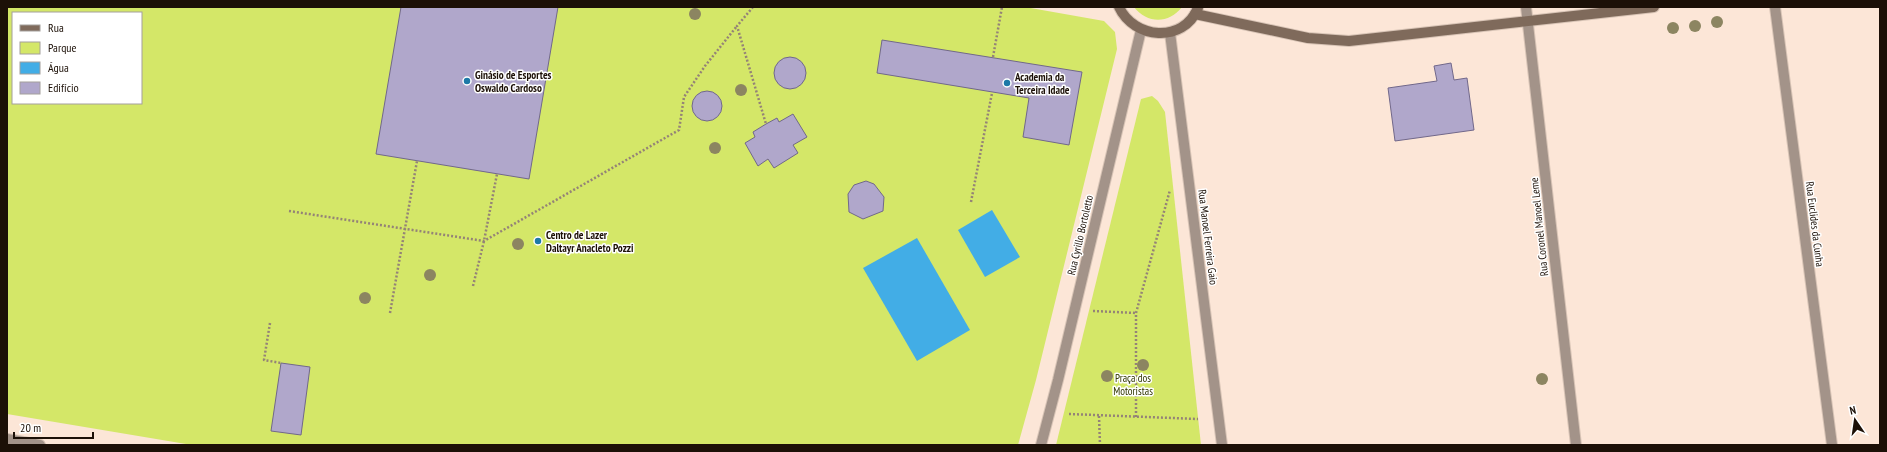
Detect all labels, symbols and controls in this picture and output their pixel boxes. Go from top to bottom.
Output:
legend [12,12,142,104]
text: Rua [48,20,64,35]
text: Parque [48,40,77,55]
text: Água [48,60,69,75]
place label: Ginásio de Esportes Oswaldo Cardoso [475,68,552,95]
place label: Academia da Terceira Idade [1014,70,1070,97]
marker: Ginásio de Esportes Oswaldo Cardoso [462,76,472,86]
marker: Academia da Terceira Idade [1002,78,1012,88]
text: Edifício [48,80,79,95]
street label: Rua Coronel Manoel Leme [1527,177,1551,277]
street label: Rua Euclides da Cunha [1803,181,1827,267]
street label: Rua Manoel Ferreira Gaio [1195,189,1221,286]
street label: Rua Cyrillo Bortoletto [1064,193,1096,276]
place label: Centro de Lazer Daltayr Anacleto Pozzi [546,228,634,255]
marker: Centro de Lazer Daltayr Anacleto Pozzi [533,236,543,246]
park label: Praça dos Motoristas [1113,371,1153,398]
north arrow [1835,400,1875,440]
text: N [1848,403,1857,418]
scale bar [14,414,93,440]
text: 20 m [20,420,41,435]

